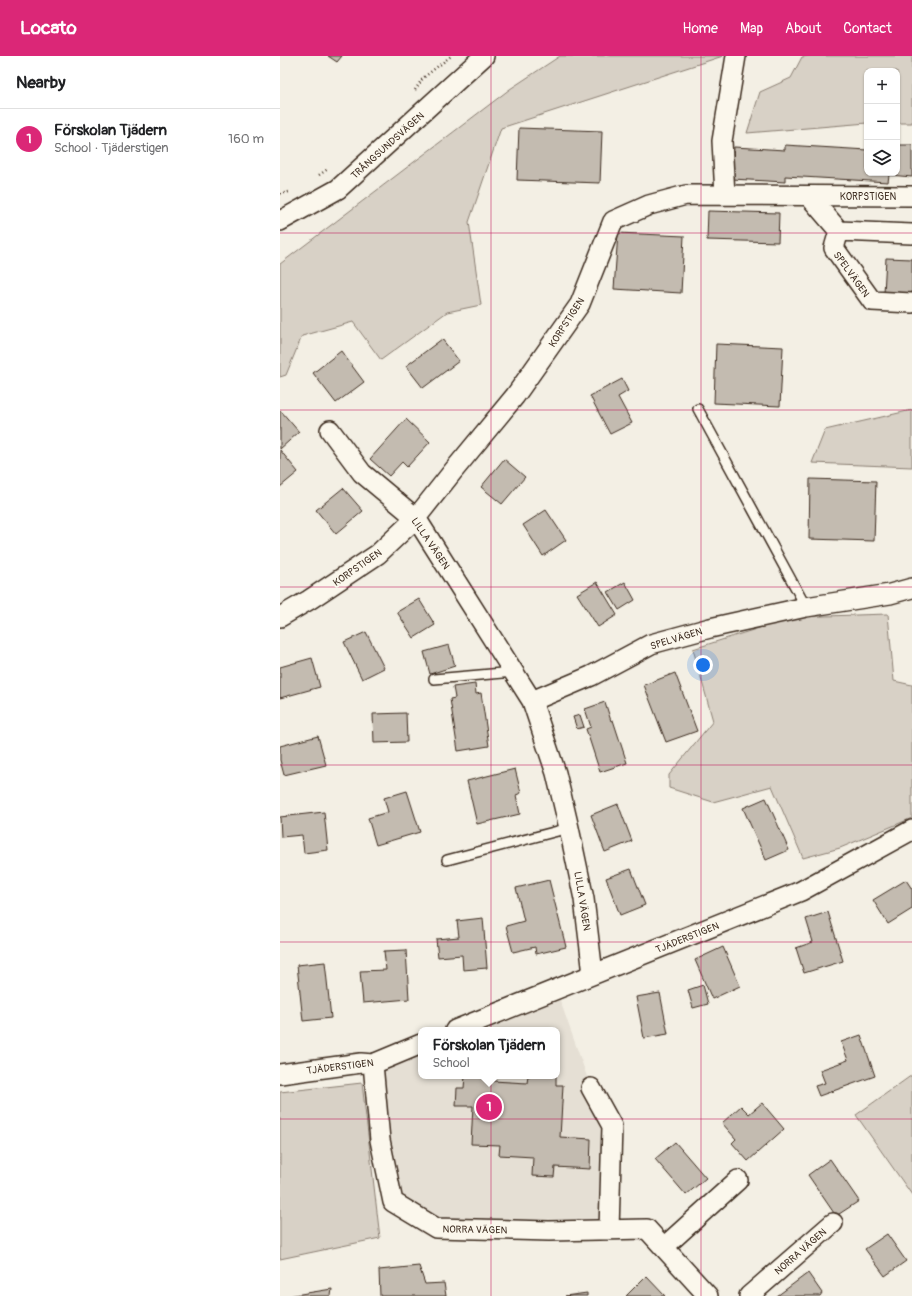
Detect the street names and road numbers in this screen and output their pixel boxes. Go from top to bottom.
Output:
street label: TRÅNGSUNDSVÄGEN [347,108,427,182]
street label: KORPSTIGEN [840,191,897,203]
street label: SPELVÄGEN [831,249,872,300]
street label: KORPSTIGEN [546,295,587,350]
street label: LILLA VÄGEN [408,515,452,572]
street label: KORPSTIGEN [331,547,384,589]
street label: SPELVÄGEN [649,625,704,653]
street label: LILLA VÄGEN [571,871,593,932]
street label: TJÄDERSTIGEN [654,920,721,956]
street label: TJÄDERSTIGEN [306,1057,374,1077]
street label: NORRA VÄGEN [442,1223,508,1237]
street label: NORRA VÄGEN [772,1226,829,1278]

